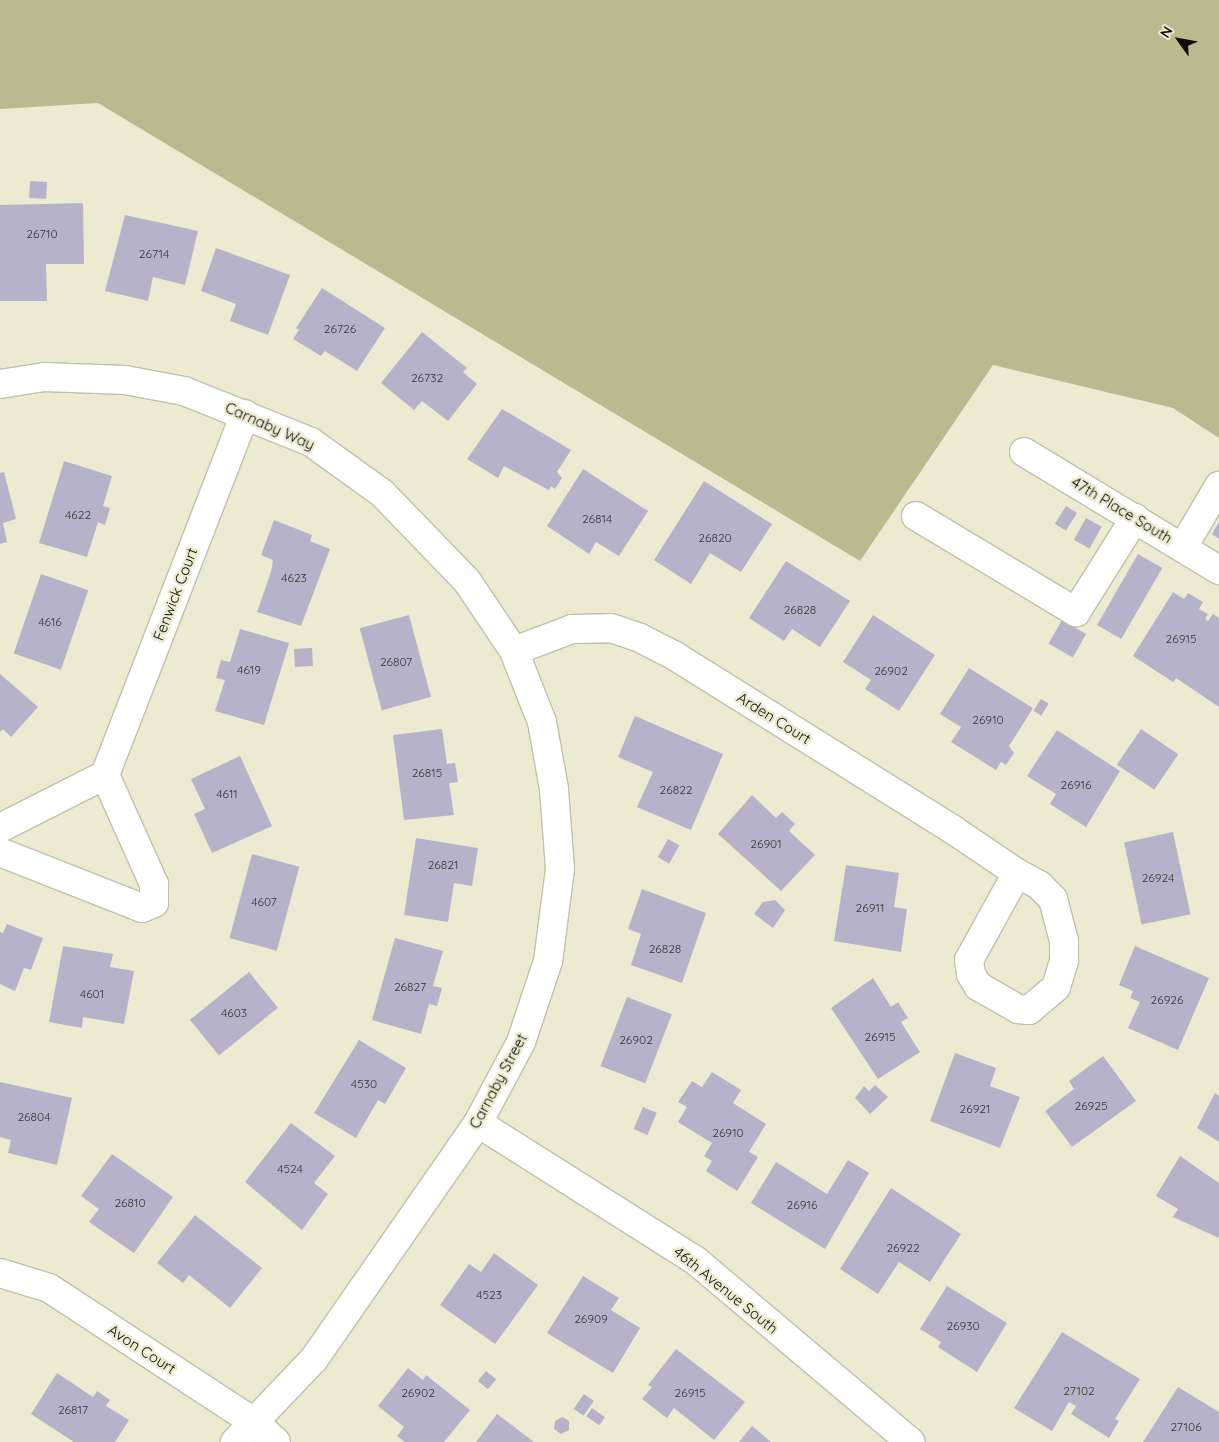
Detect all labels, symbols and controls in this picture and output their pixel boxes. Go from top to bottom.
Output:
north arrow [1154,15,1204,65]
text: N [1156,23,1177,41]
house number: 26710 [26,227,58,241]
house number: 26714 [139,247,169,261]
house number: 26726 [324,322,356,336]
house number: 26732 [411,371,443,385]
street label: Carnaby Way [222,398,318,454]
street label: 47th Place South [1068,473,1176,547]
house number: 4622 [65,508,91,522]
house number: 26814 [582,512,612,526]
house number: 26820 [698,531,732,545]
street label: Fenwick Court [149,545,201,643]
house number: 4623 [281,571,307,585]
house number: 26828 [784,603,816,617]
house number: 4616 [38,615,62,629]
house number: 26915 [1166,632,1196,646]
house number: 26807 [380,655,412,669]
house number: 4619 [237,663,261,677]
house number: 26902 [874,664,908,678]
street label: Arden Court [734,688,814,748]
house number: 26910 [972,713,1004,727]
house number: 26815 [412,766,442,780]
house number: 26916 [1061,778,1091,792]
house number: 26822 [660,783,692,797]
house number: 4611 [216,787,238,801]
house number: 26901 [750,837,782,851]
house number: 26821 [428,858,458,872]
house number: 26924 [1142,871,1174,885]
house number: 4607 [251,895,277,909]
house number: 26911 [856,901,884,915]
house number: 26828 [649,942,681,956]
house number: 26827 [394,980,426,994]
house number: 4601 [80,987,104,1001]
house number: 26926 [1151,993,1183,1007]
house number: 4603 [221,1006,247,1020]
street label: Carnaby Street [465,1030,531,1132]
house number: 26915 [865,1030,895,1044]
house number: 26902 [619,1033,653,1047]
house number: 4530 [351,1077,377,1091]
house number: 26925 [1075,1099,1107,1113]
house number: 26921 [960,1102,990,1116]
house number: 26804 [17,1110,51,1124]
house number: 26910 [712,1126,744,1140]
house number: 4524 [277,1162,303,1176]
house number: 26810 [114,1196,146,1210]
house number: 26916 [787,1198,817,1212]
house number: 26922 [886,1241,920,1255]
street label: 46th Avenue South [670,1243,782,1337]
house number: 4523 [476,1288,502,1302]
house number: 26909 [574,1312,608,1326]
house number: 26930 [946,1319,980,1333]
street label: Avon Court [105,1320,179,1378]
house number: 27102 [1063,1384,1095,1398]
house number: 26902 [401,1386,435,1400]
house number: 26915 [675,1386,705,1400]
house number: 26817 [58,1403,88,1417]
house number: 27106 [1170,1420,1202,1434]

